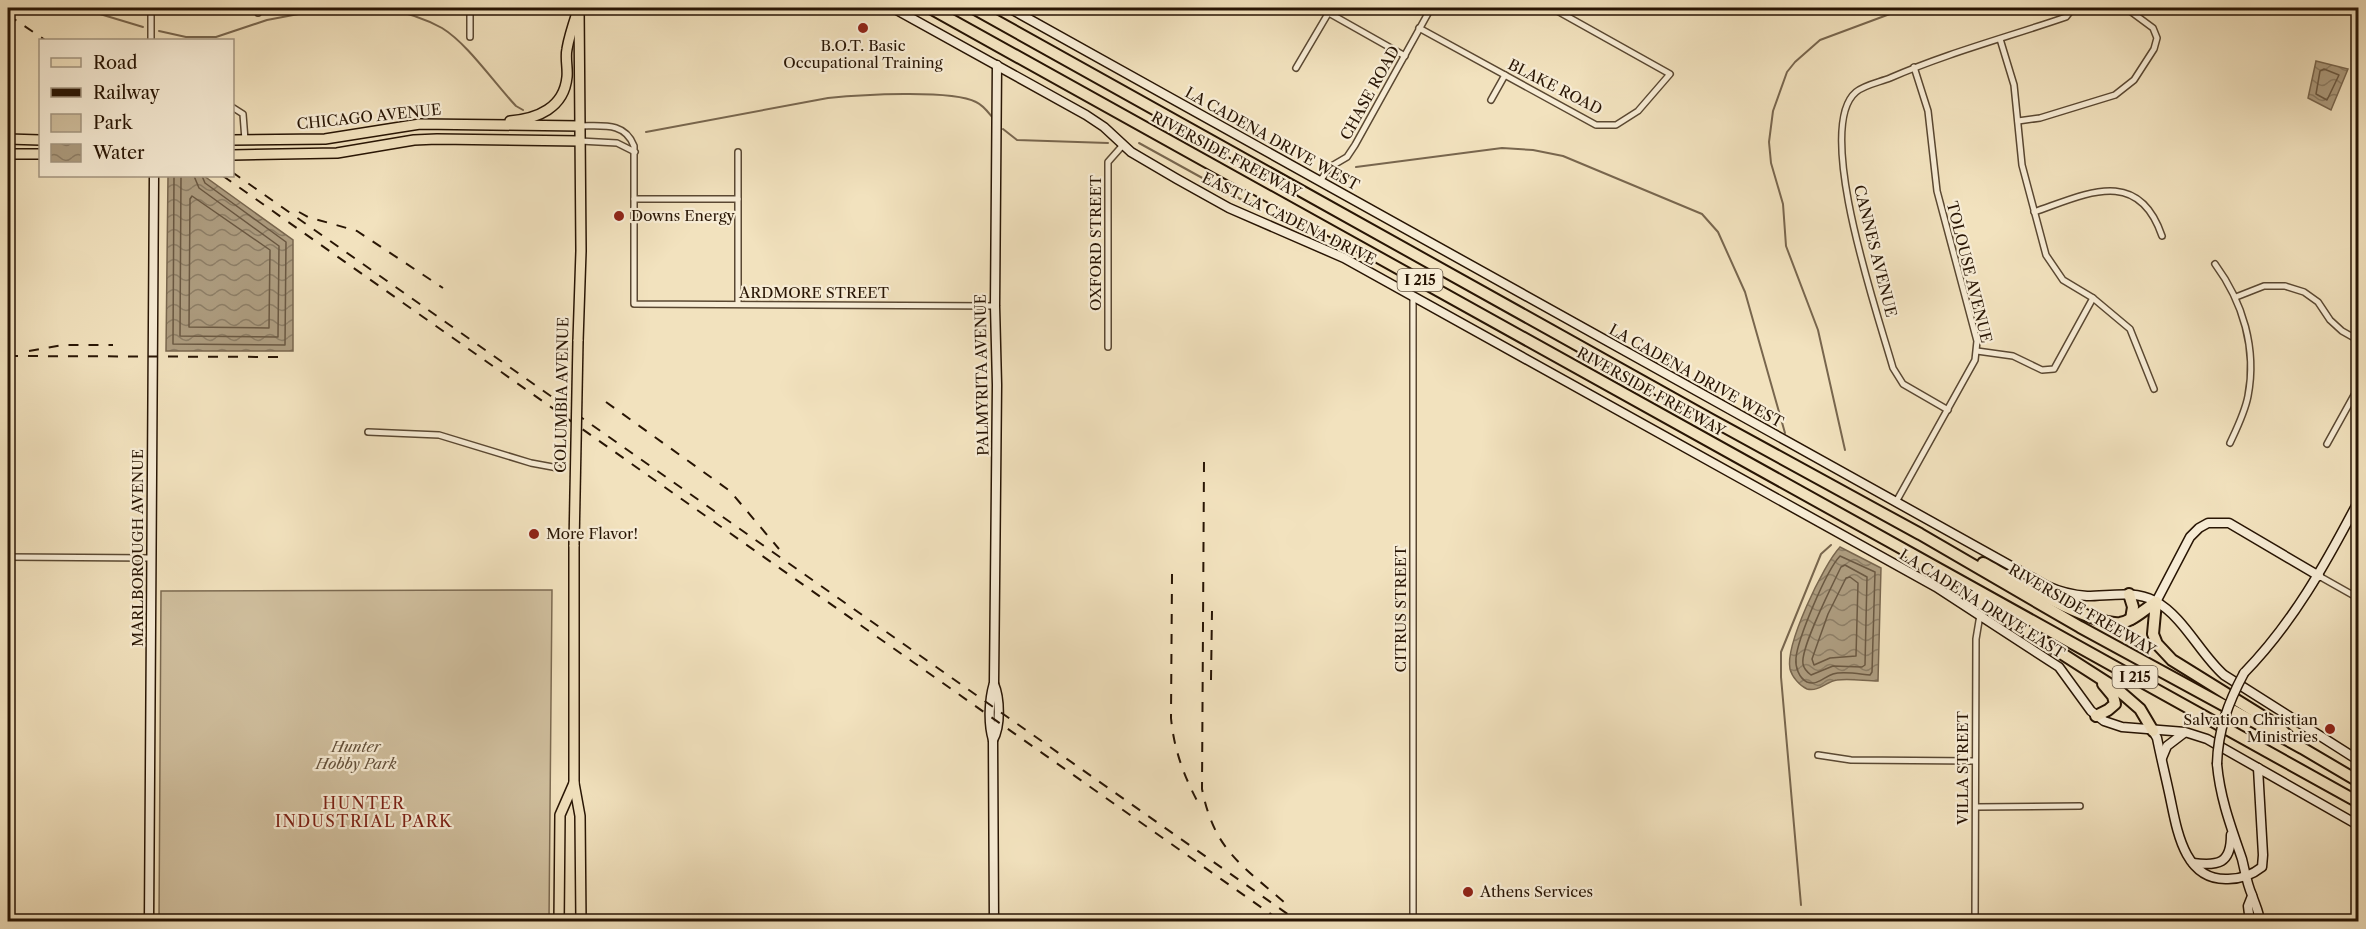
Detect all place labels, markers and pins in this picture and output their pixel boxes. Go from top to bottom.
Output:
marker: B.O.T. Basic Occupational Training [856,21,870,35]
place label: B.O.T. Basic Occupational Training [783,36,943,72]
place label: Downs Energy [631,206,736,225]
marker: Downs Energy [612,209,626,223]
place label: More Flavor! [546,524,638,543]
marker: More Flavor! [527,527,541,541]
place label: Salvation Christian Ministries [2183,710,2319,746]
marker: Salvation Christian Ministries [2323,722,2337,736]
place label: Athens Services [1479,882,1593,901]
marker: Athens Services [1461,885,1475,899]

